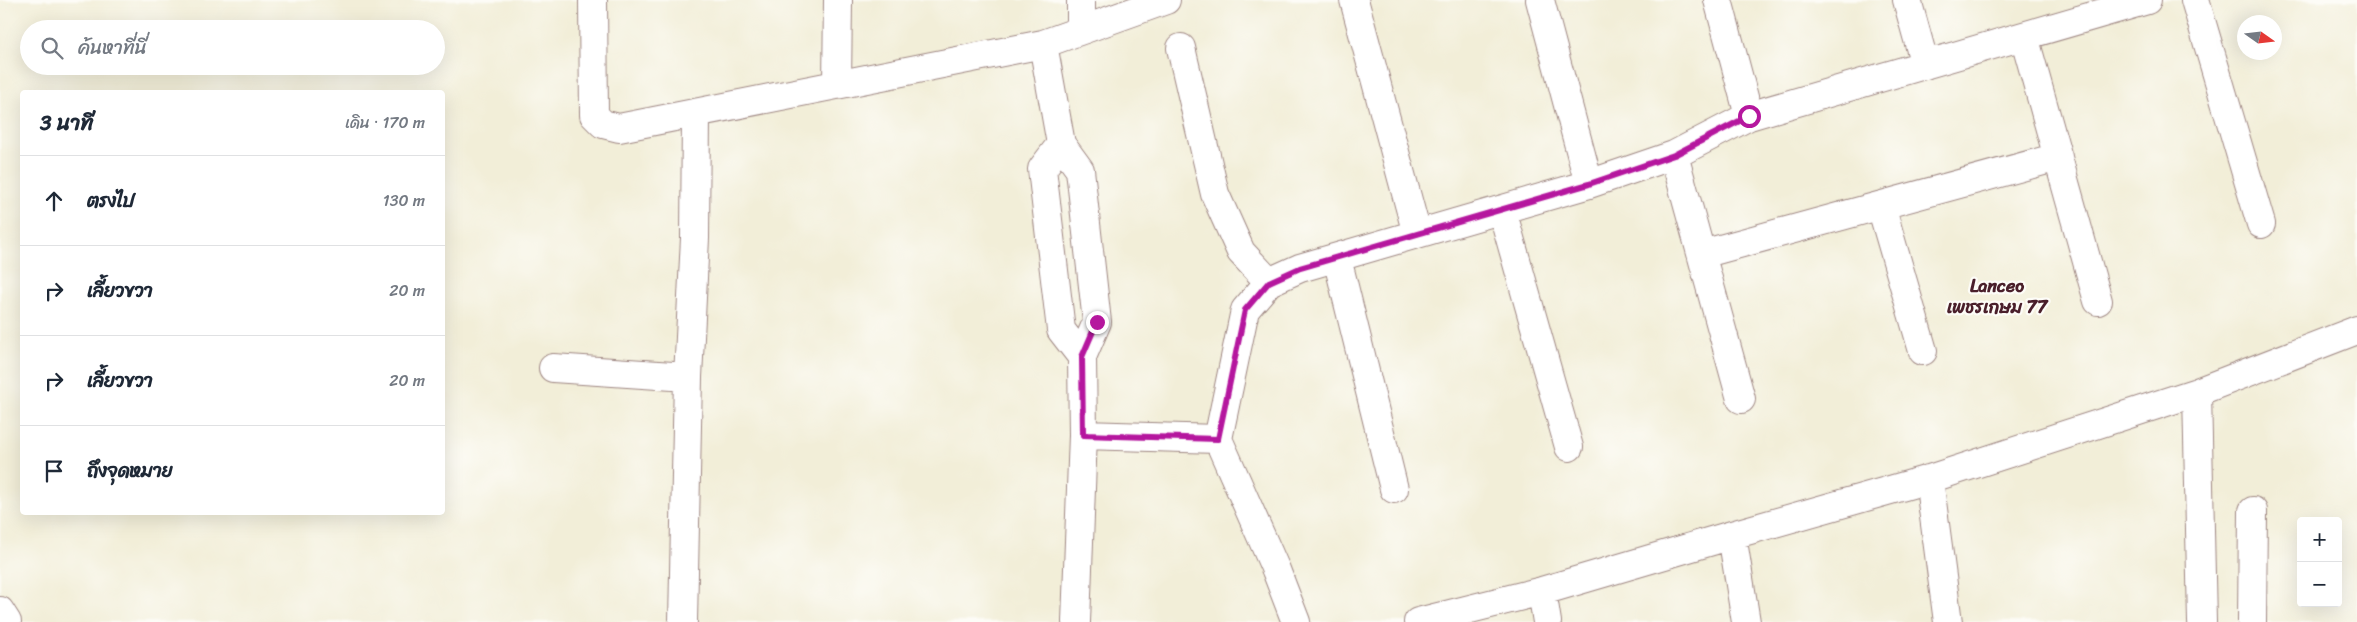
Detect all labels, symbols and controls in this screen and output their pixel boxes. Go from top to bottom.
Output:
north arrow [2237,15,2282,60]
search box [20,20,445,75]
text: ค้นหาที่นี่ [78,31,147,64]
icon: search [38,34,66,62]
text: 3 นาที [40,104,93,142]
route start [1738,105,1761,128]
text: เดิน · 170 m [345,108,425,137]
text: ตรงไป [87,184,135,217]
text: 130 m [383,186,425,215]
icon: ahead [40,187,68,215]
district label: Lanceo เพชรเกษม 77 [1947,270,2049,323]
text: เลี้ยวขวา [87,274,153,307]
text: 20 m [389,276,425,305]
icon: right [40,277,68,305]
route end [1086,311,1109,334]
text: เลี้ยวขวา [87,364,153,397]
text: 20 m [389,366,425,395]
icon: right [40,367,68,395]
text: ถึงจุดหมาย [87,454,173,487]
icon: arrive [40,457,68,485]
map controls [2297,517,2342,607]
button: + [2297,517,2342,562]
button: − [2297,562,2342,607]

